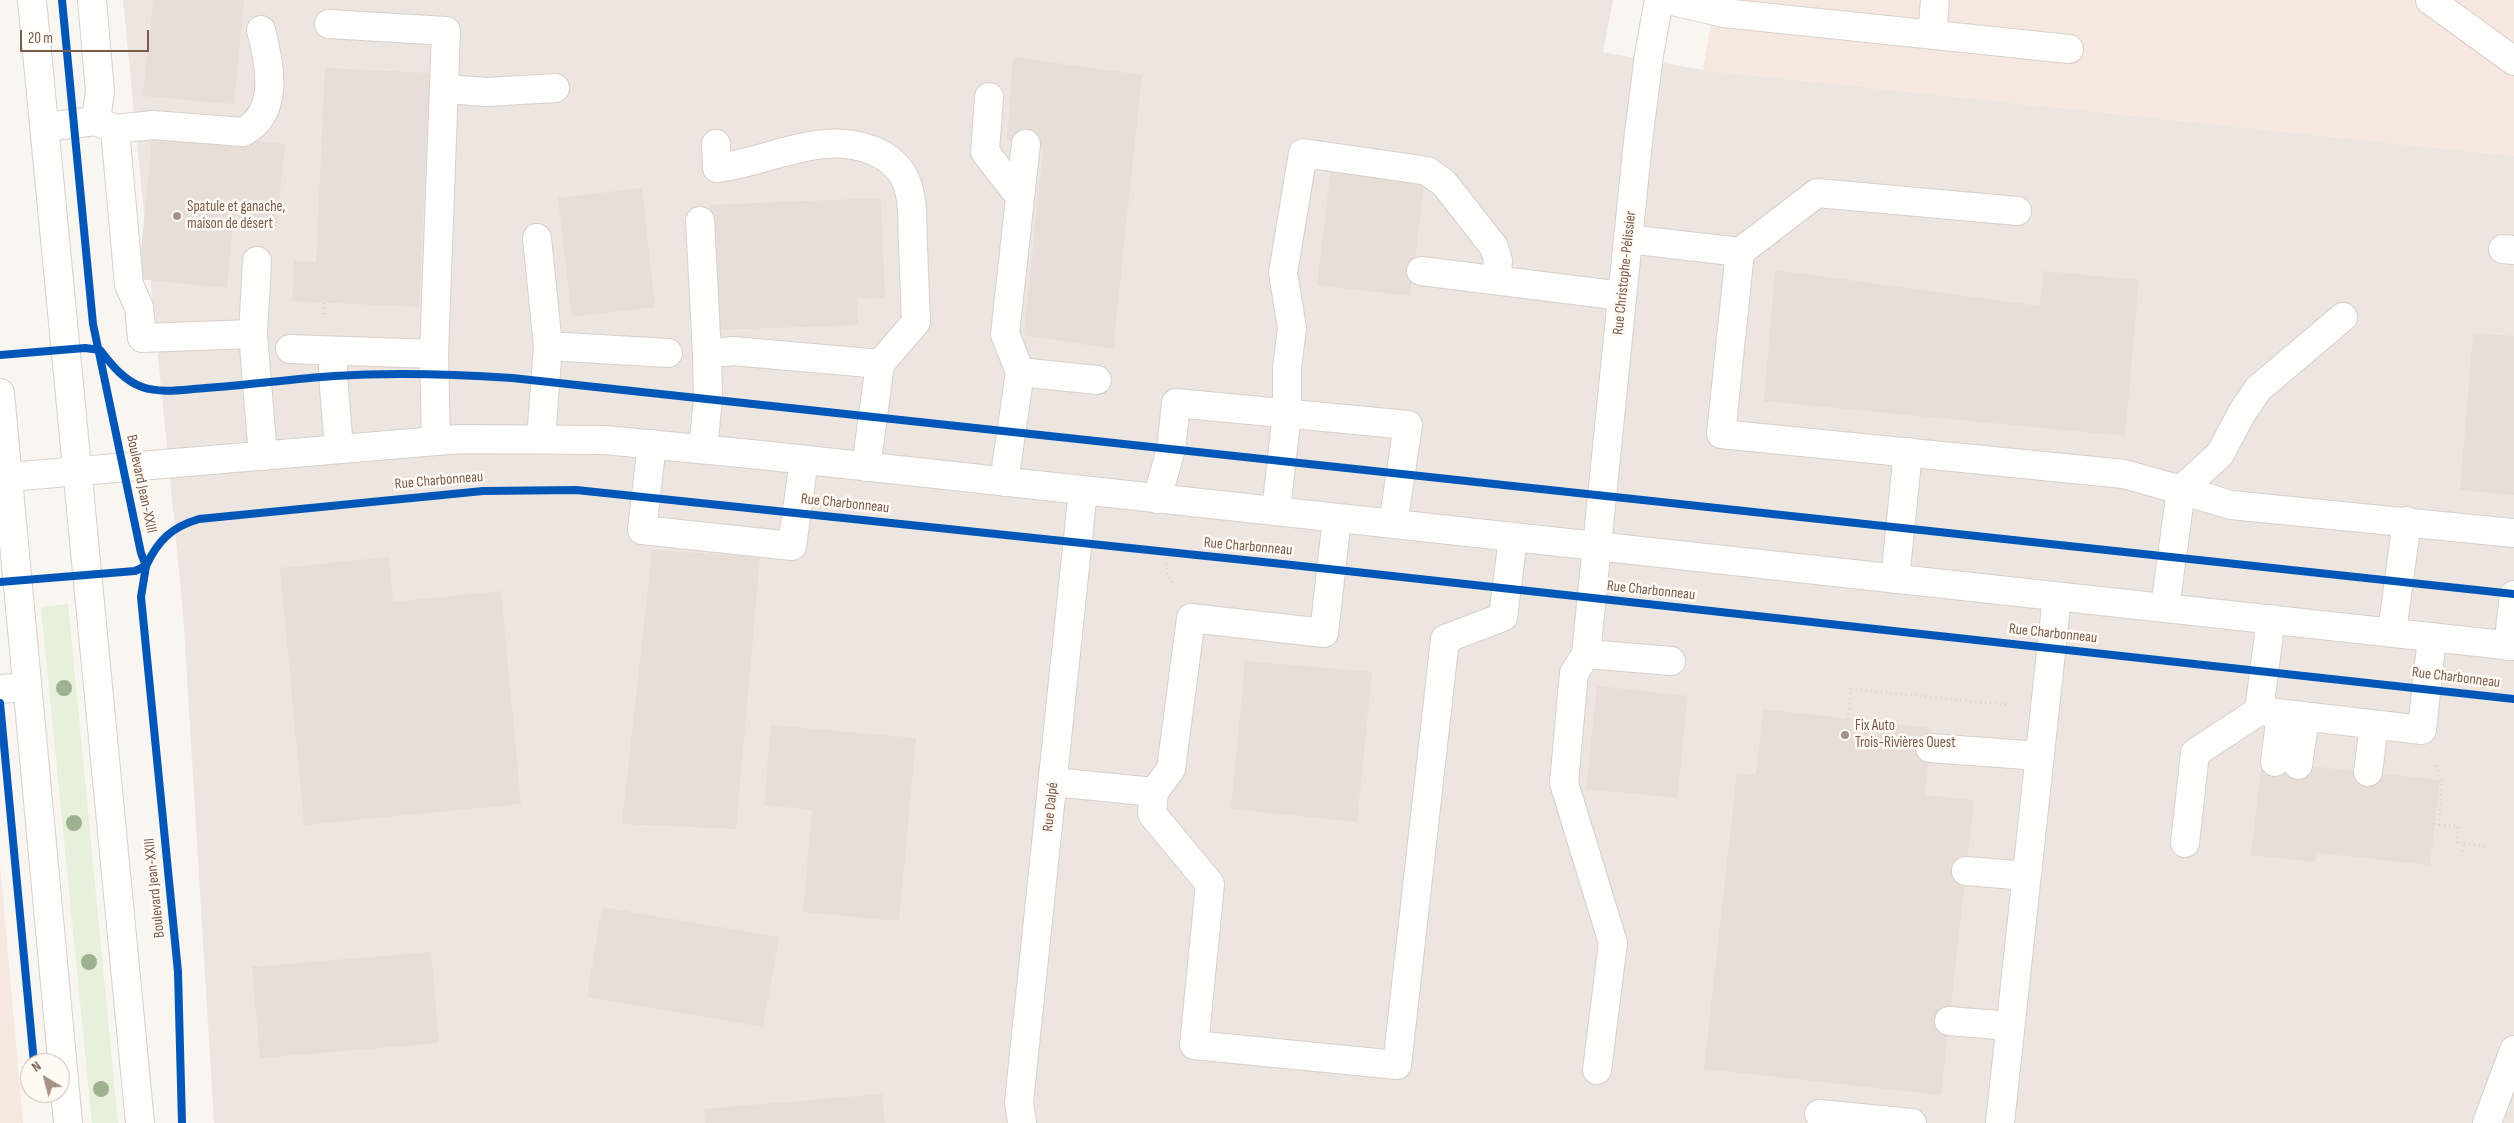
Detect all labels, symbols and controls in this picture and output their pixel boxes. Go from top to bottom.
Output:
scale bar [22,20,151,52]
text: 20 m [28,29,53,48]
place label: Spatule et ganache, maison de désert [187,198,285,233]
marker: Spatule et ganache, maison de désert [171,210,183,222]
street label: Rue Christophe-Pélissier [1610,210,1640,336]
street label: Boulevard Jean-XXIII [122,433,160,535]
street label: Rue Charbonneau [394,468,484,494]
street label: Rue Charbonneau [800,490,890,518]
street label: Rue Charbonneau [1203,534,1293,560]
street label: Rue Charbonneau [1606,577,1696,605]
street label: Rue Charbonneau [2008,620,2098,648]
street label: Rue Charbonneau [2411,664,2501,692]
place label: Fix Auto Trois-Rivières Ouest [1855,717,1956,752]
marker: Fix Auto Trois-Rivières Ouest [1839,729,1851,741]
street label: Rue Dalpé [1039,781,1063,833]
street label: Boulevard Jean-XXIII [141,837,169,939]
north arrow [20,1053,70,1103]
text: N [28,1057,44,1075]

